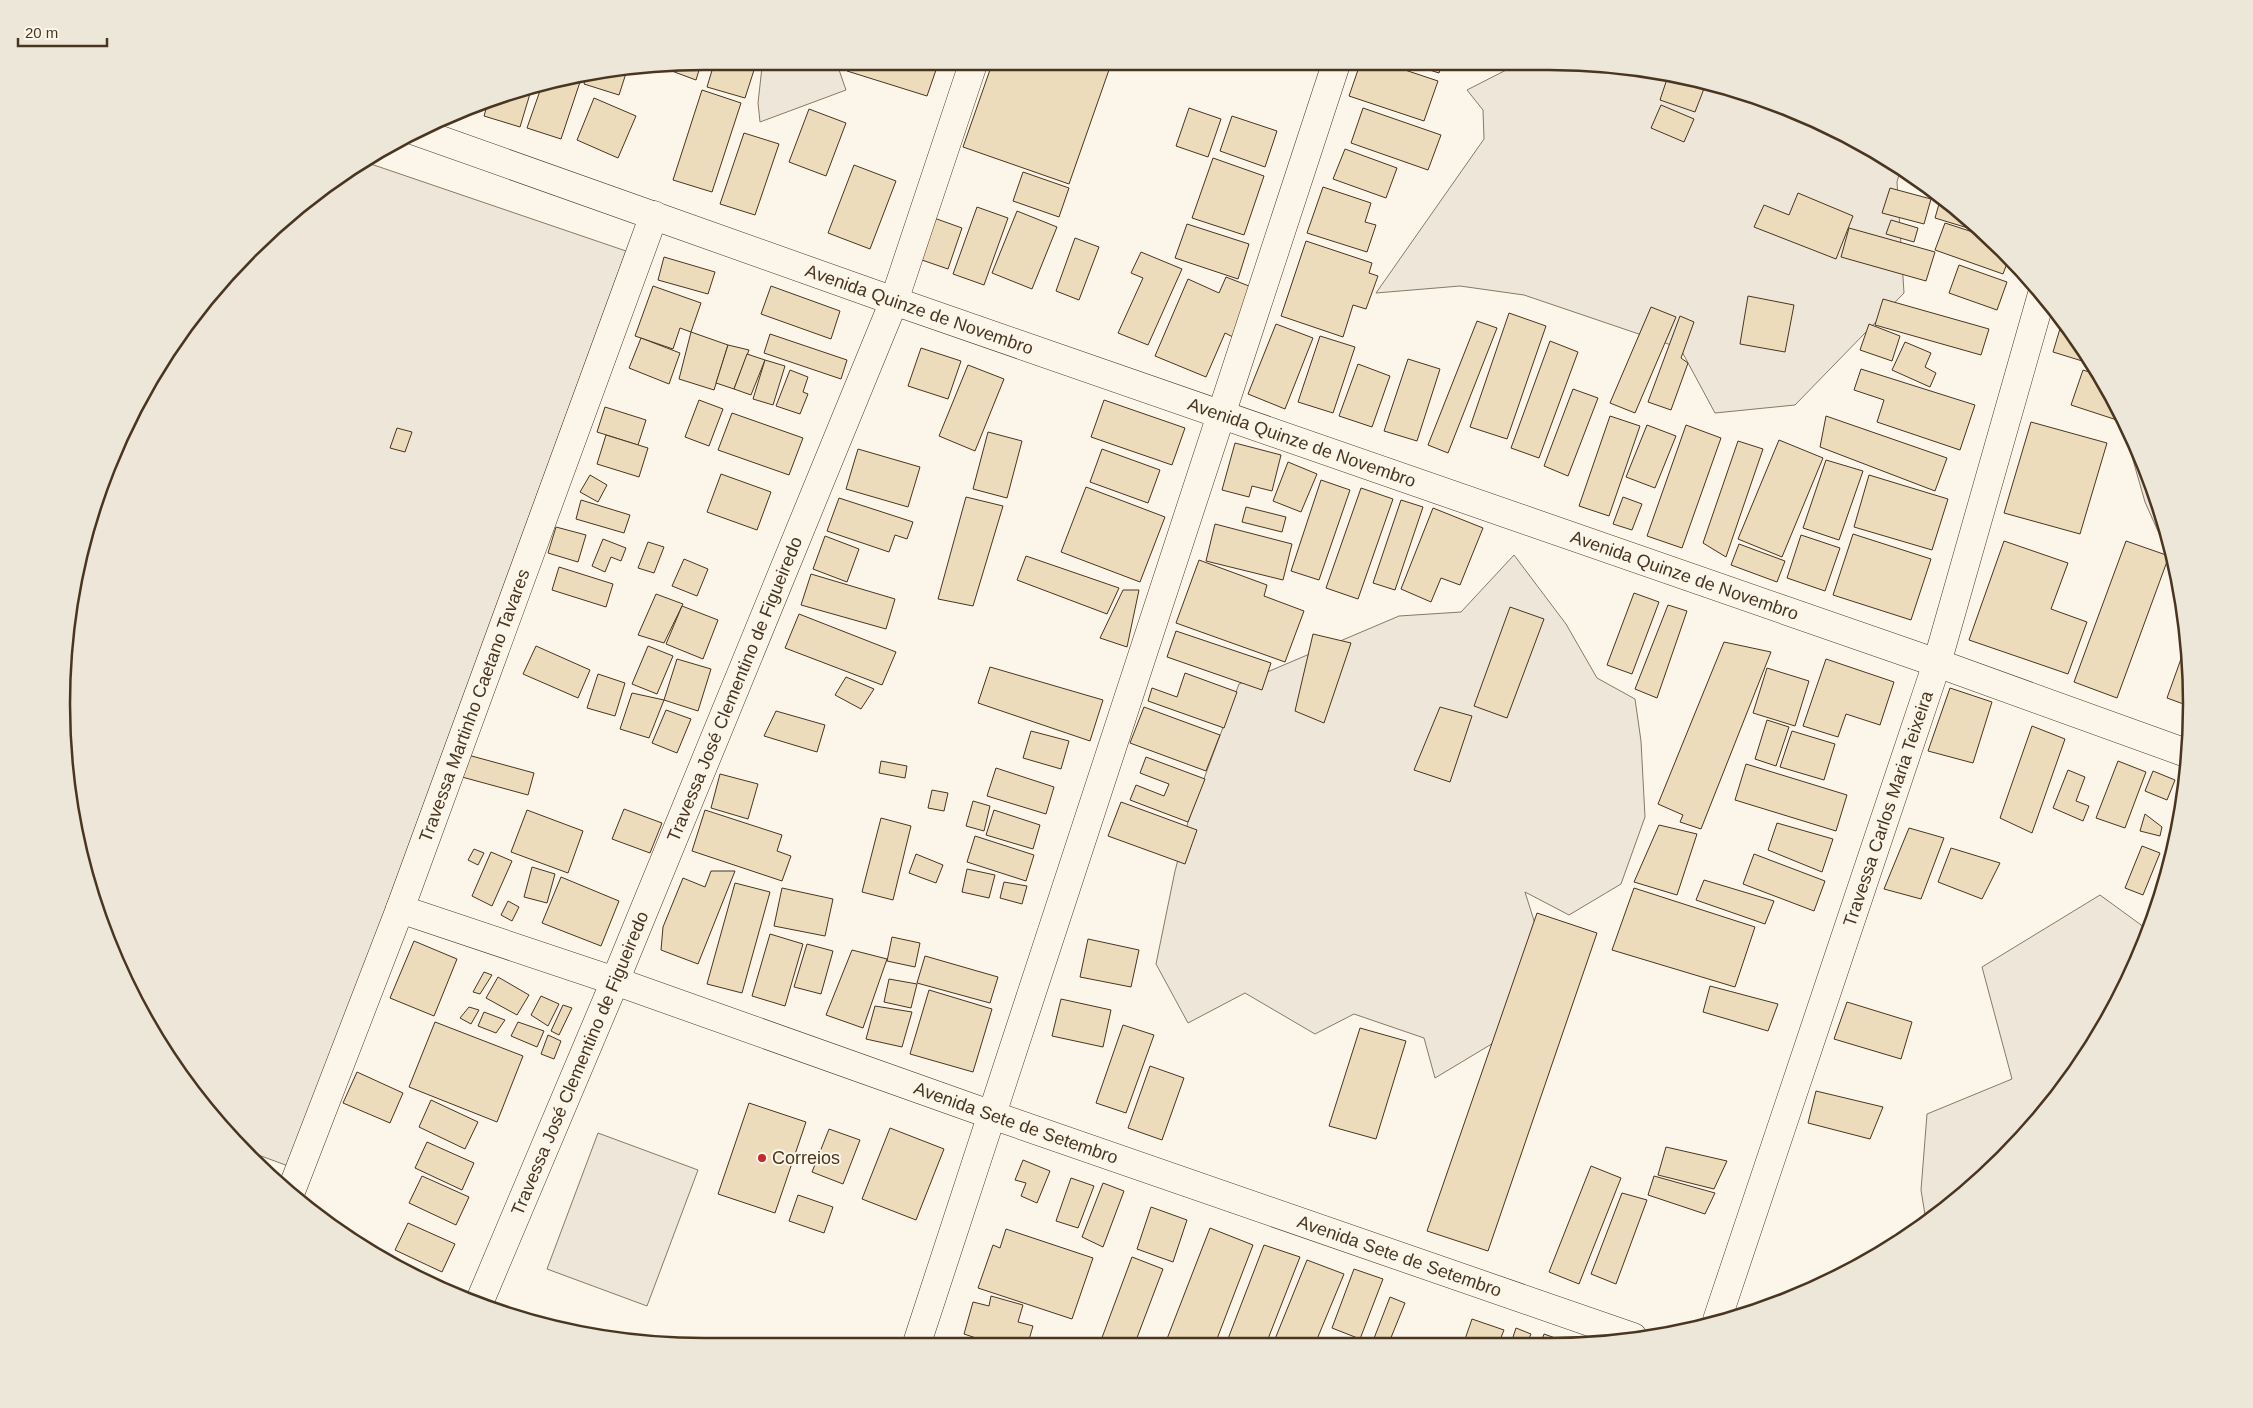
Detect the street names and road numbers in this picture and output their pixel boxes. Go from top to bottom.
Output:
street label: Avenida Quinze de Novembro [803,260,1036,359]
street label: Avenida Quinze de Novembro [1185,394,1418,491]
street label: Avenida Quinze de Novembro [1568,527,1801,624]
street label: Travessa José Clementino de Figueiredo [663,534,806,845]
street label: Travessa Martinho Caetano Tavares [415,566,534,845]
street label: Travessa Carlos Maria Teixeira [1839,688,1937,929]
street label: Travessa José Clementino de Figueiredo [507,908,652,1218]
street label: Avenida Sete de Setembro [911,1078,1121,1168]
street label: Avenida Sete de Setembro [1295,1211,1504,1301]

